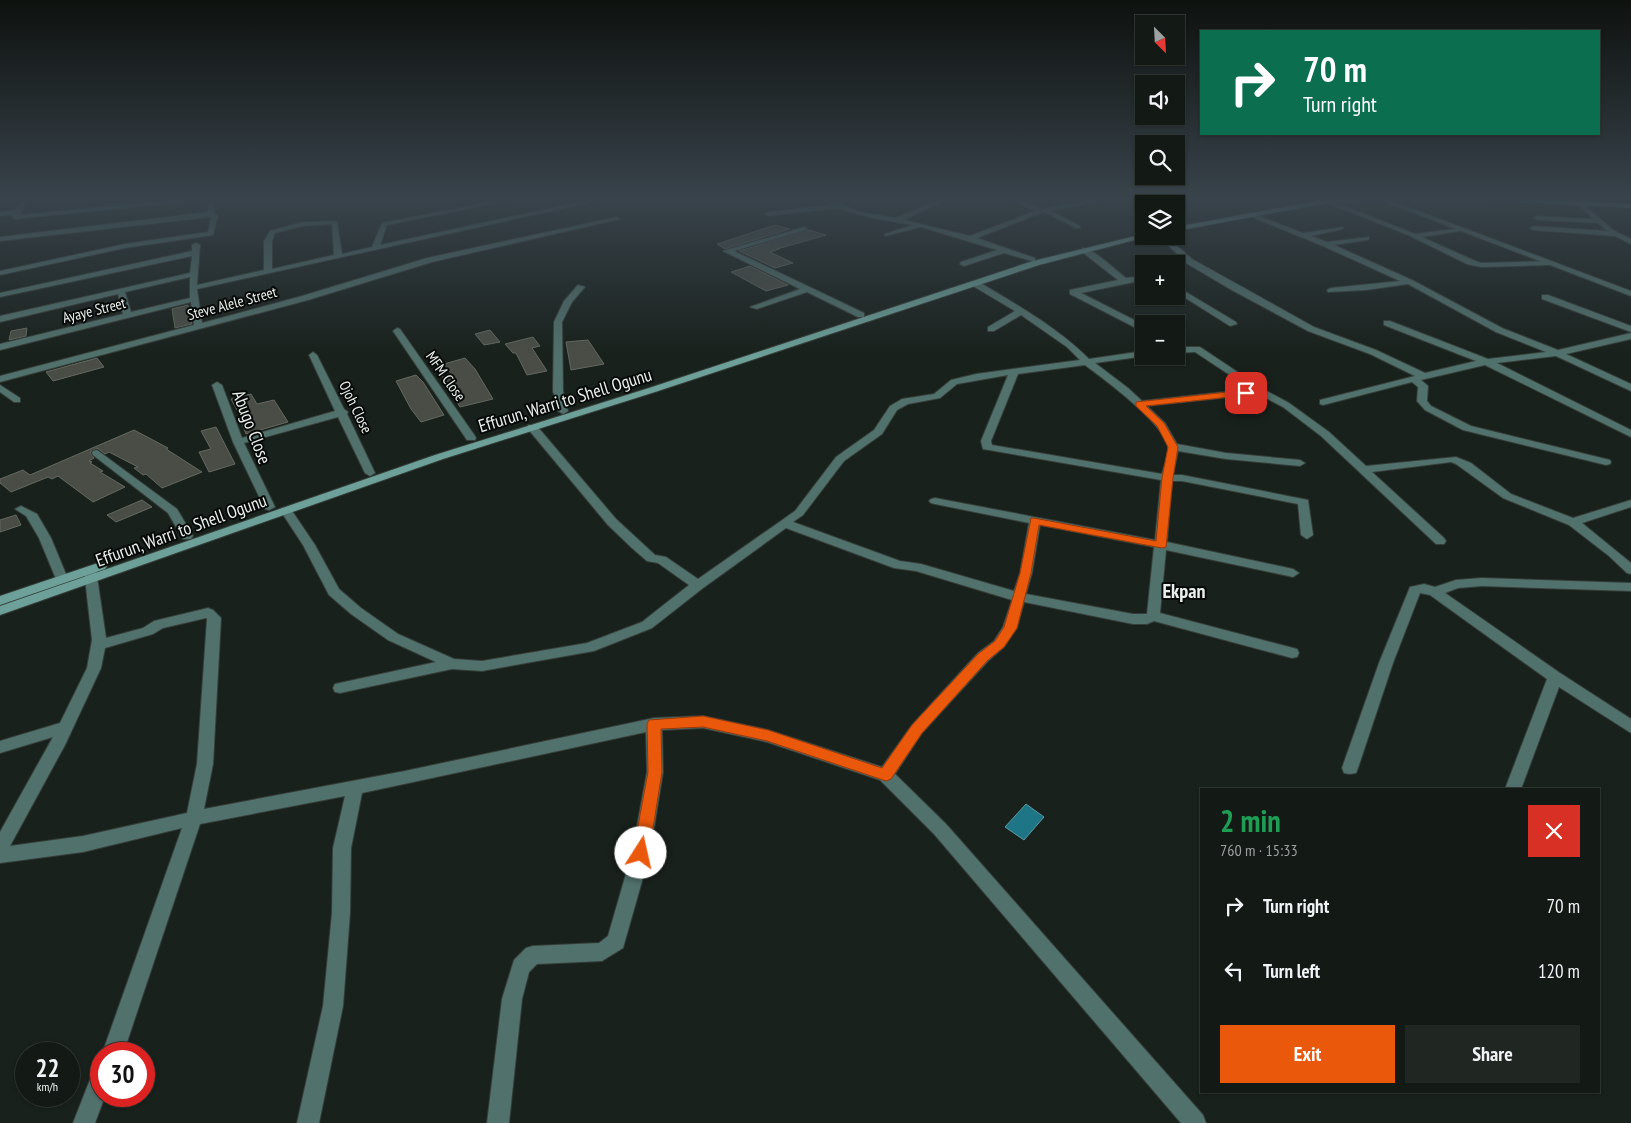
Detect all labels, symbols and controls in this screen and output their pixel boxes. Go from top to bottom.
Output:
north arrow [1135,15,1185,65]
map controls [1135,15,1185,365]
text: 70 m [1303,46,1367,92]
icon: right [1220,50,1285,115]
button: sound [1135,75,1185,125]
text: Turn right [1303,90,1377,118]
button: search [1135,135,1185,185]
button: layers [1135,195,1185,245]
button: + [1135,255,1185,305]
street label: Steve Alele Street [185,282,279,324]
street label: Ayaye Street [60,293,128,327]
button: − [1135,315,1185,365]
street label: MFM Close [422,347,470,405]
street label: Effurun, Warri to Shell Ogunu [475,363,655,437]
pin [1225,372,1267,414]
street label: Ojoh Close [335,378,377,436]
icon: arrive [1232,379,1260,407]
street label: Abugo Close [227,387,277,467]
street label: Effurun, Warri to Shell Ogunu [92,488,270,572]
district label: Ekpan [1162,578,1206,604]
text: 2 min [1220,801,1281,840]
button: close [1528,805,1580,857]
position arrow [614,826,666,878]
text: 760 m · 15:33 [1220,840,1298,860]
icon: right [1220,892,1248,920]
text: Turn right [1263,894,1329,918]
text: 70 m [1547,894,1580,918]
icon: left [1220,957,1248,985]
text: Turn left [1263,959,1320,983]
text: 120 m [1538,959,1580,983]
button: Exit [1220,1025,1395,1083]
button: Share [1405,1025,1580,1083]
speed limit sign: 30 [90,1042,155,1107]
text: 22 [36,1052,59,1084]
text: km/h [37,1079,58,1094]

